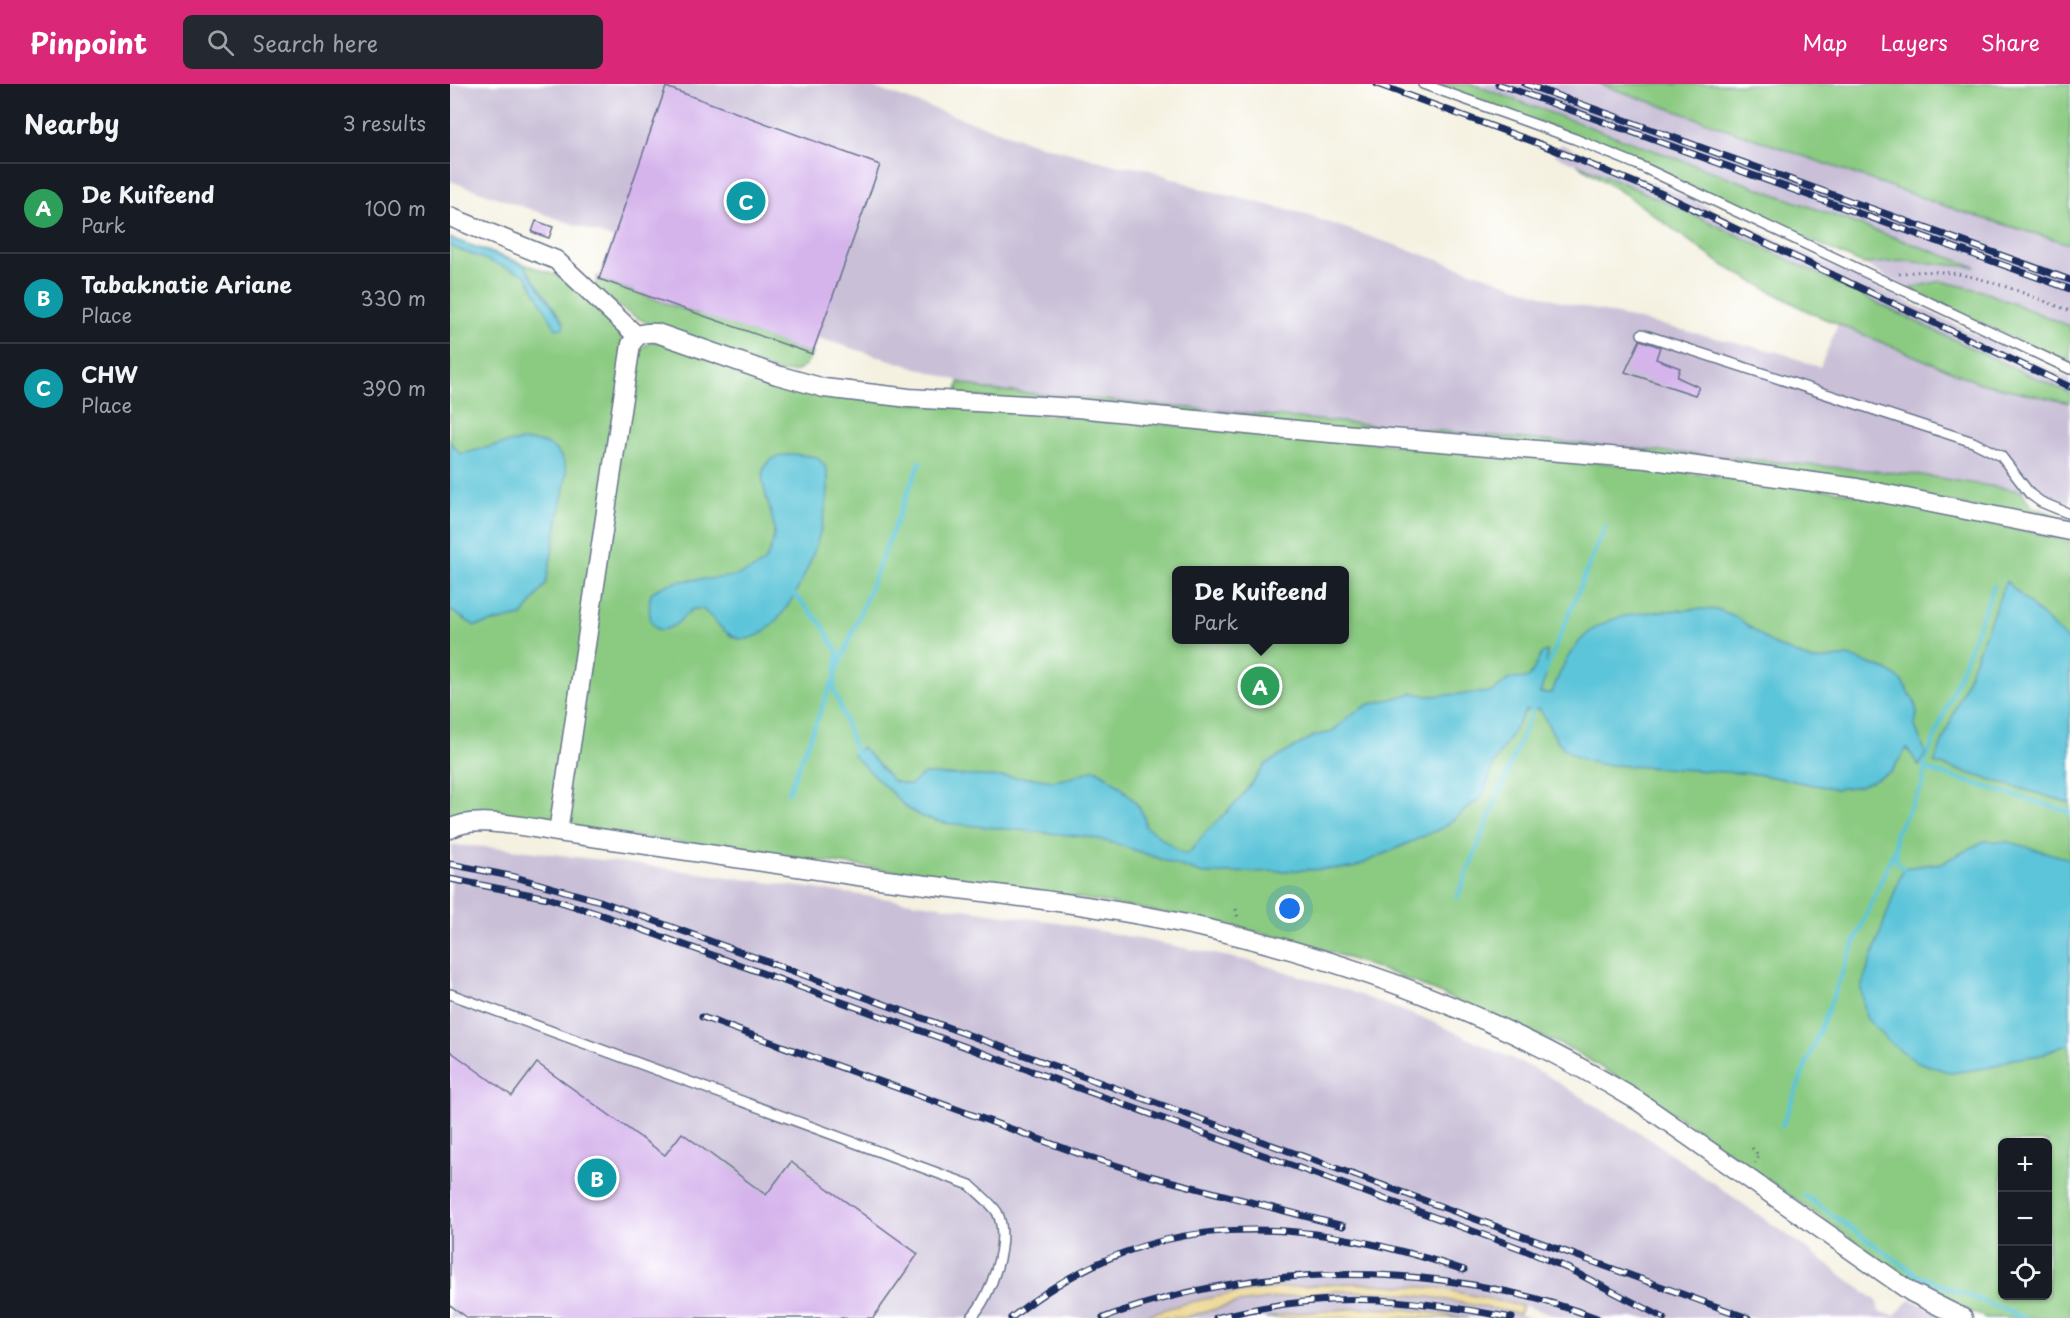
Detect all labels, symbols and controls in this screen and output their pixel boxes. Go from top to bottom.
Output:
search box [183,15,603,69]
text: Pinpoint [30,21,147,64]
icon: search [204,26,237,59]
text: Search here [252,26,378,59]
text: Map [1803,26,1847,58]
text: Layers [1880,26,1948,58]
text: Share [1981,26,2040,58]
text: Nearby [24,104,119,143]
text: 3 results [343,108,426,138]
text: De Kuifeend [81,177,214,210]
pin: C [726,178,766,224]
text: A [36,193,51,223]
text: 100 m [365,193,426,223]
text: Park [81,210,126,240]
text: Tabaknatie Ariane [81,267,292,300]
text: B [37,283,50,313]
text: 330 m [360,283,426,313]
text: Place [81,300,132,330]
text: CHW [81,357,138,390]
text: C [36,373,51,403]
text: 390 m [362,373,426,403]
text: Place [81,390,132,420]
popup [1172,566,1349,644]
text: De Kuifeend [1194,574,1327,607]
text: Park [1194,607,1238,637]
pin: A [1240,664,1280,708]
your location [1275,894,1304,923]
map controls [1998,1138,2052,1300]
button: + [1998,1138,2052,1192]
pin: B [578,1156,616,1200]
button: − [1998,1192,2052,1246]
button: locate [1998,1246,2052,1300]

